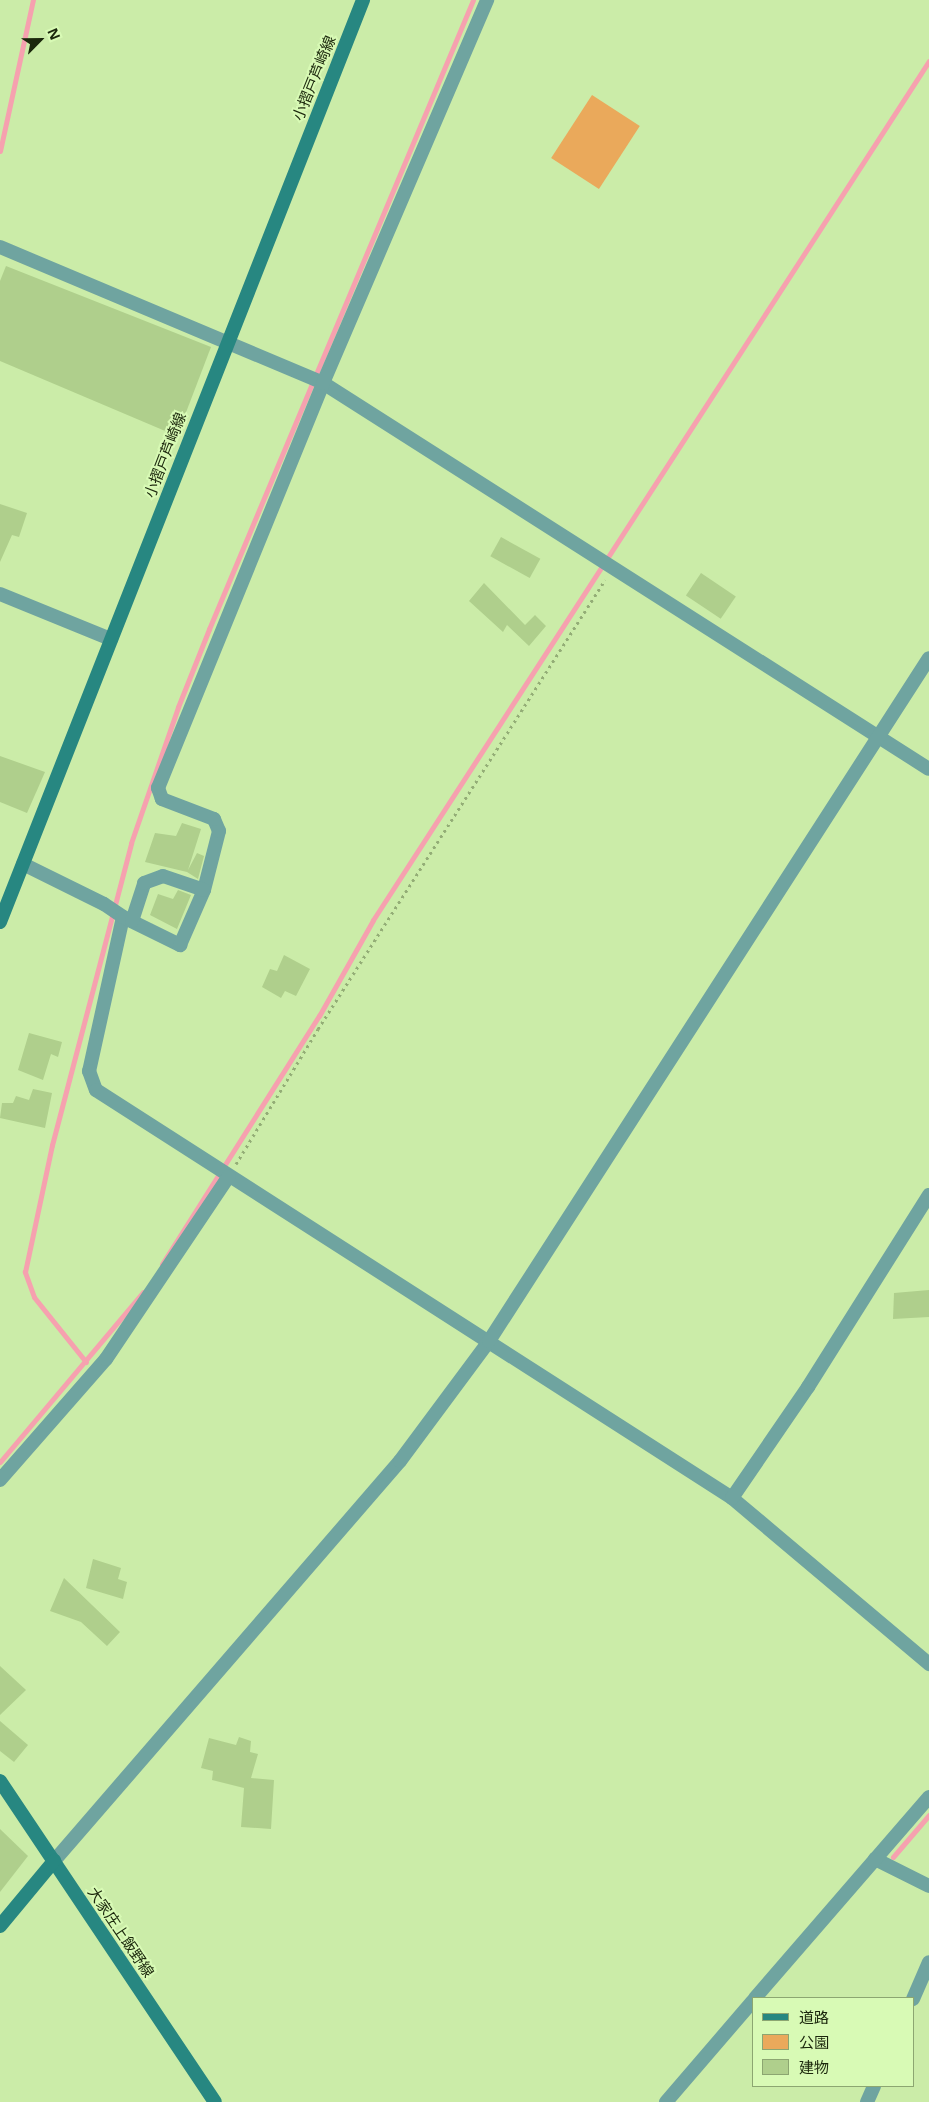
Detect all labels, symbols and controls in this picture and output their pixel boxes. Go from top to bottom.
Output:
north arrow [15,15,65,65]
text: N [43,25,65,43]
street label: 小摺戸芦崎線 [289,33,339,123]
street label: 小摺戸芦崎線 [140,410,190,500]
street label: 大家庄上飯野線 [84,1883,158,1981]
legend [752,1997,914,2087]
text: 道路 [799,2007,829,2027]
text: 公園 [799,2032,829,2052]
text: 建物 [799,2057,829,2077]

